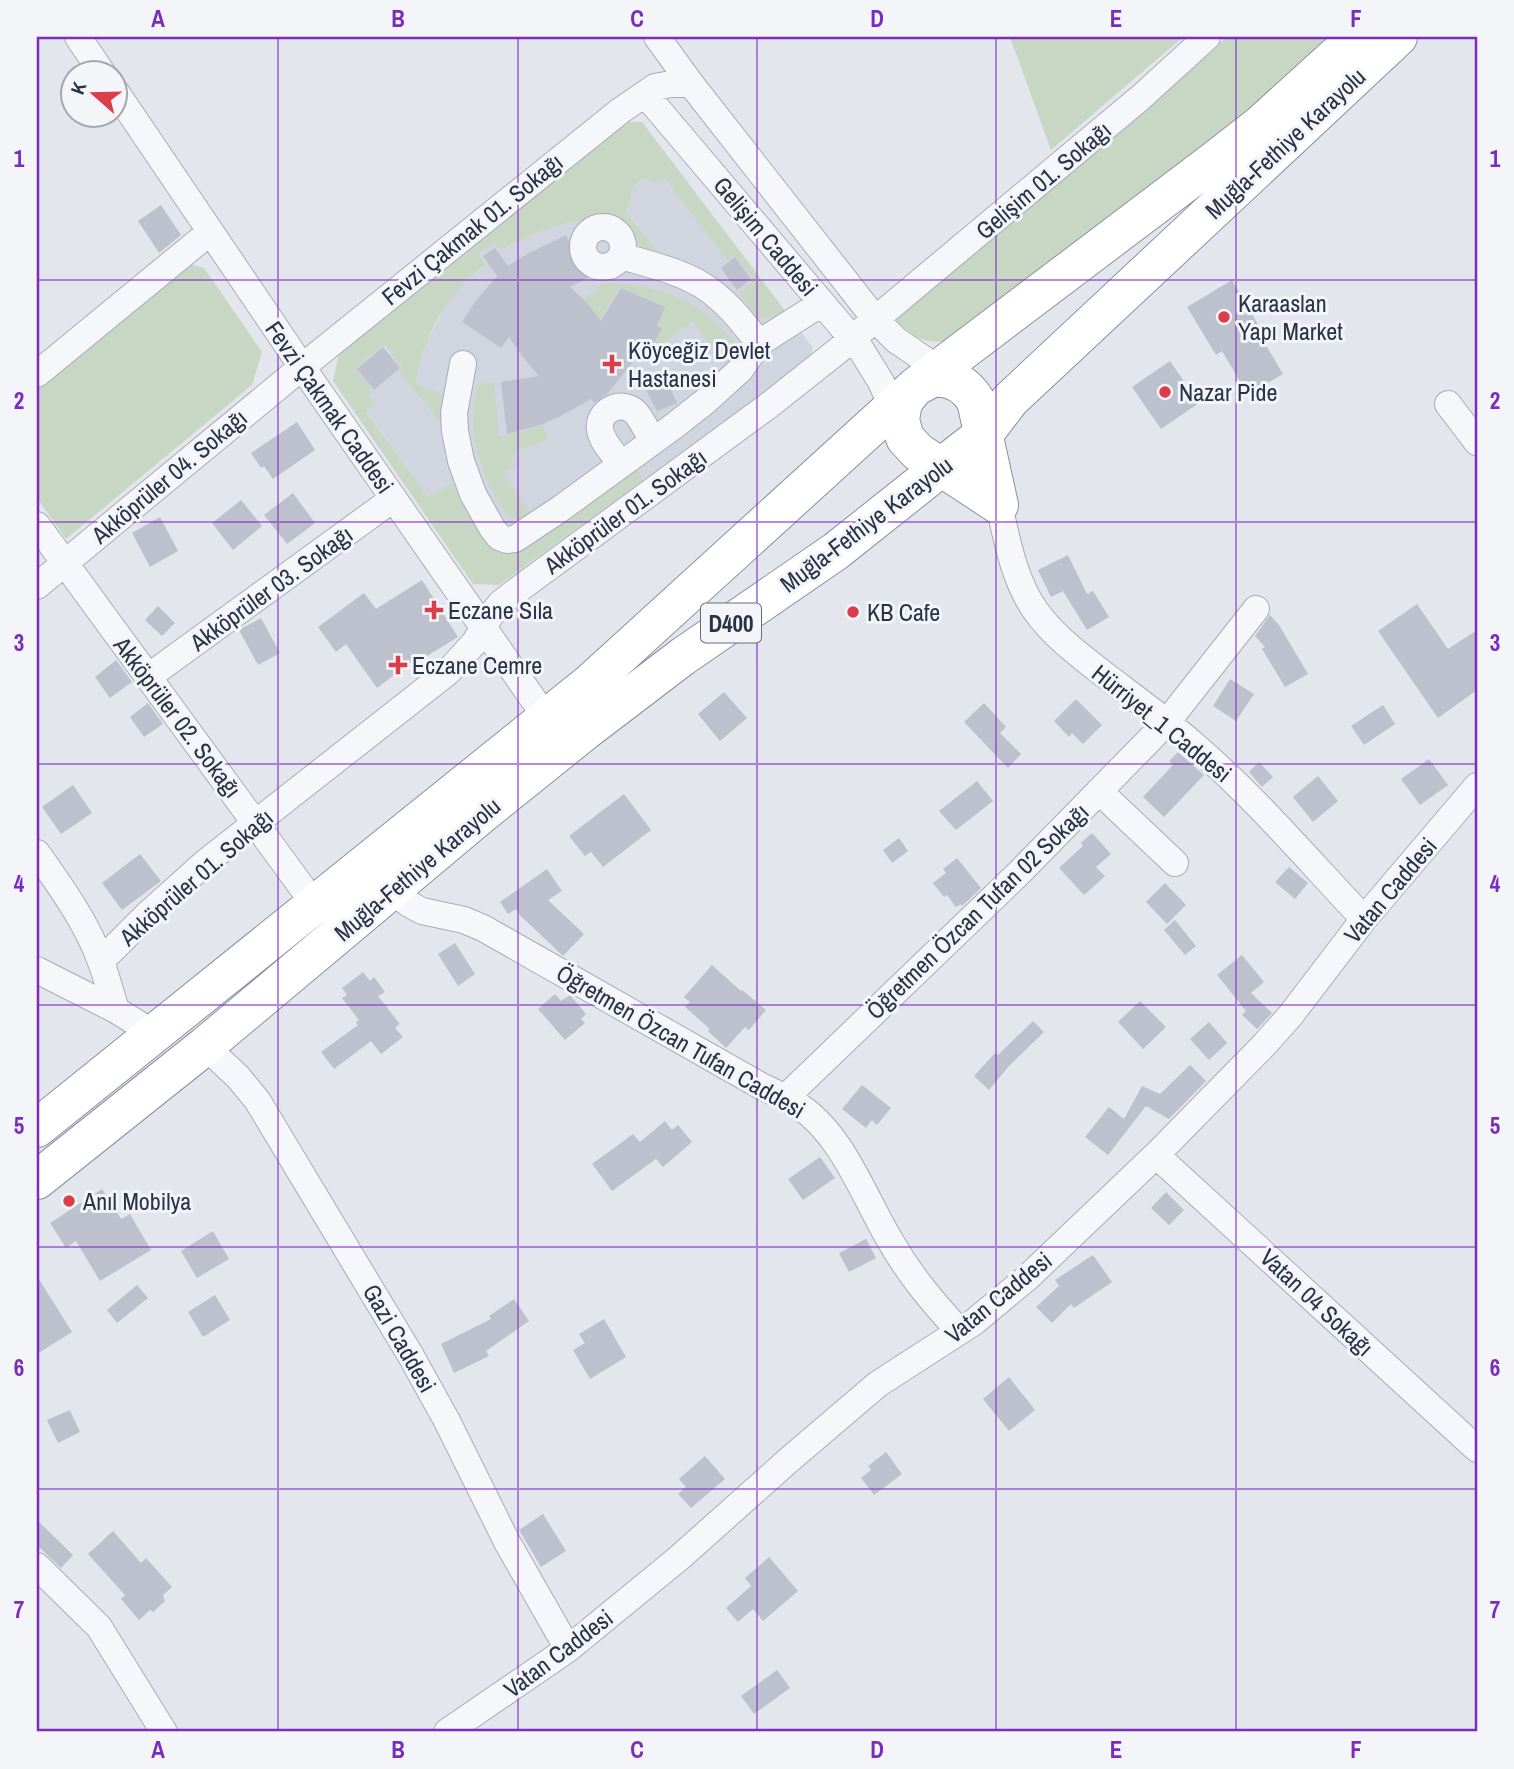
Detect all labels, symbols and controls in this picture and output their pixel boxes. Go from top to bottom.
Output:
text: A [151,3,165,34]
text: B [391,3,405,34]
text: C [630,3,644,34]
text: D [870,3,884,34]
text: E [1110,3,1122,34]
text: F [1350,3,1362,34]
north arrow [60,60,130,130]
street label: Muğla-Fethiye Karayolu [1198,60,1372,226]
text: K [64,78,92,98]
street label: Gelişim 01. Sokağı [969,114,1117,246]
text: 1 [14,143,25,174]
text: 1 [1490,143,1501,174]
street label: Fevzi Çakmak 01. Sokağı [375,146,569,312]
street label: Gelişim Caddesi [707,170,825,302]
place label: Karaaslan Yapı Market [1238,287,1343,347]
marker: Karaaslan Yapı Market [1216,309,1232,325]
street label: Fevzi Çakmak Caddesi [259,314,401,500]
place label: Köyceğiz Devlet Hastanesi [628,334,771,394]
marker: Köyceğiz Devlet Hastanesi [602,354,622,374]
place label: Nazar Pide [1179,376,1277,408]
marker: Nazar Pide [1157,384,1173,400]
text: 2 [14,385,24,416]
text: 2 [1490,385,1500,416]
street label: Akköprüler 04. Sokağı [84,402,253,551]
street label: Akköprüler 01. Sokağı [536,441,713,581]
street label: Muğla-Fethiye Karayolu [773,449,959,599]
street label: Akköprüler 03. Sokağı [182,518,359,658]
place label: Eczane Sıla [448,594,553,626]
place label: KB Cafe [867,596,940,628]
marker: Eczane Sıla [426,602,442,618]
road number: D400 [701,604,761,642]
marker: KB Cafe [845,604,861,620]
text: 3 [14,627,24,658]
text: 3 [1490,627,1500,658]
street label: Akköprüler 02. Sokağı [106,629,249,804]
place label: Eczane Cemre [412,649,542,681]
marker: Eczane Cemre [390,657,406,673]
street label: Hürriyet_1 Caddesi [1086,657,1238,789]
street label: Muğla-Fethiye Karayolu [327,790,507,948]
street label: Öğretmen Özcan Tufan 02 Sokağı [859,796,1095,1026]
street label: Akköprüler 01. Sokağı [112,801,280,953]
street label: Vatan Caddesi [1336,830,1444,950]
text: 4 [14,868,25,899]
text: 4 [1490,868,1501,899]
street label: Öğretmen Özcan Tufan Caddesi [551,957,811,1125]
text: 5 [14,1110,24,1141]
text: 5 [1490,1110,1500,1141]
place label: Anıl Mobilya [82,1185,191,1217]
marker: Anıl Mobilya [61,1193,77,1209]
street label: Vatan 04 Sokağı [1253,1241,1381,1363]
street label: Vatan Caddesi [938,1244,1058,1350]
street label: Gazi Caddesi [356,1278,444,1398]
text: 6 [14,1352,24,1383]
text: 6 [1490,1352,1500,1383]
text: 7 [14,1594,24,1625]
text: 7 [1490,1594,1500,1625]
street label: Vatan Caddesi [497,1601,619,1705]
text: A [151,1734,165,1765]
text: B [391,1734,405,1765]
text: C [630,1734,644,1765]
text: D [870,1734,884,1765]
text: E [1110,1734,1122,1765]
text: F [1350,1734,1362,1765]

